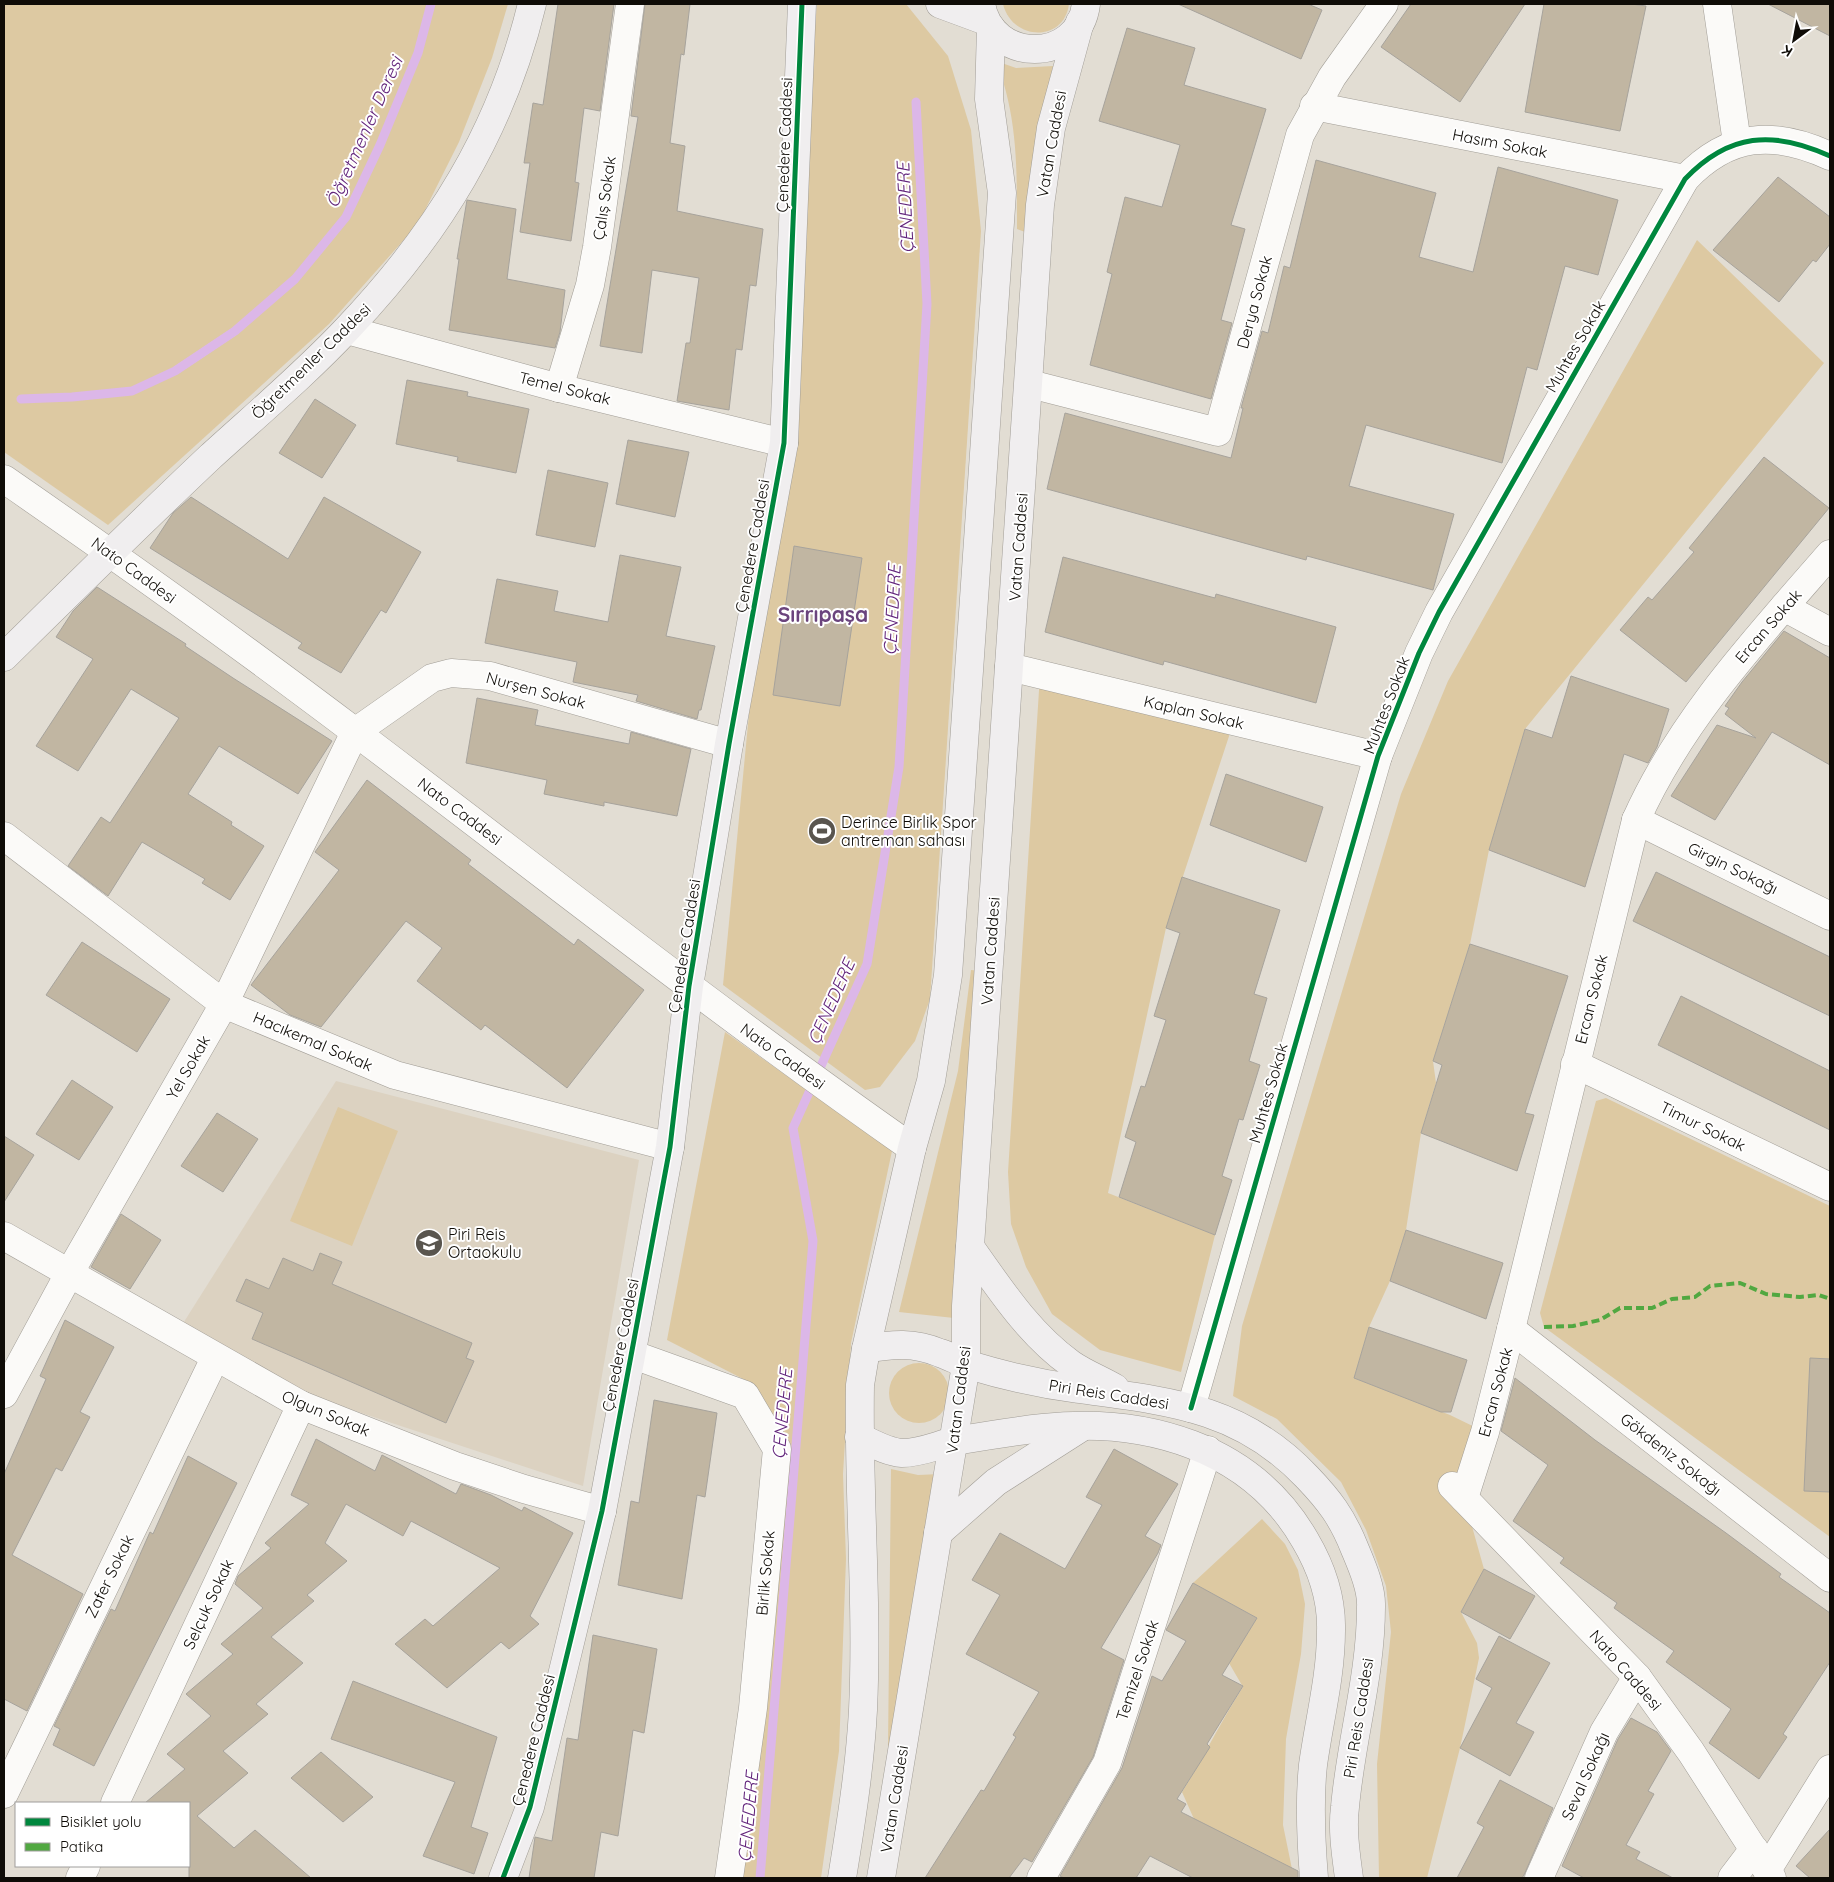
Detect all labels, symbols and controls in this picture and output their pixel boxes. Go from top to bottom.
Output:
north arrow [1769,15,1819,65]
text: K [1778,41,1796,61]
water label: Öğretmenler Deresi [320,51,409,211]
street label: Çenedere Caddesi [772,77,796,213]
street label: Vatan Caddesi [1032,89,1070,199]
street label: Hasım Sokak [1451,124,1549,162]
street label: Çalış Sokak [588,155,620,241]
water label: ÇENEDERE [891,159,919,254]
street label: Derya Sokak [1232,253,1276,351]
street label: Muhtes Sokak [1541,296,1609,396]
street label: Öğretmenler Caddesi [247,299,375,423]
street label: Temel Sokak [517,367,613,409]
street label: Çenedere Caddesi [730,478,774,614]
street label: Vatan Caddesi [1004,492,1032,602]
street label: Nato Caddesi [88,532,180,608]
water label: ÇENEDERE [878,561,906,656]
street label: Ercan Sokak [1730,585,1806,667]
district label: Sırrıpaşa [778,601,868,627]
street label: Muhtes Sokak [1358,653,1414,757]
street label: Nurşen Sokak [484,667,588,713]
street label: Kaplan Sokak [1142,691,1246,733]
street label: Nato Caddesi [414,773,506,849]
place label: Derince Birlik Spor antreman sahası [841,812,977,850]
sports icon: Derince Birlik Spor antreman sahası [807,816,837,846]
street label: Girgin Sokağı [1685,838,1781,898]
street label: Çenedere Caddesi [664,878,704,1014]
street label: Vatan Caddesi [976,896,1004,1006]
street label: Ercan Sokak [1570,952,1612,1046]
water label: ÇENEDERE [802,953,861,1048]
street label: Hacıkemal Sokak [250,1007,376,1075]
street label: Nato Caddesi [737,1018,829,1094]
street label: Yel Sokak [162,1031,214,1103]
street label: Muhtes Sokak [1244,1041,1292,1145]
street label: Timur Sokak [1657,1097,1749,1155]
place label: Piri Reis Ortaokulu [448,1224,522,1262]
school or university icon: Piri Reis Ortaokulu [414,1228,444,1258]
street label: Çenedere Caddesi [597,1277,643,1413]
street label: Vatan Caddesi [941,1345,975,1455]
street label: Ercan Sokak [1473,1345,1517,1439]
water label: ÇENEDERE [767,1365,798,1460]
street label: Piri Reis Caddesi [1047,1375,1171,1413]
street label: Olgun Sokak [279,1385,373,1441]
street label: Gökdeniz Sokağı [1616,1408,1726,1500]
street label: Birlik Sokak [751,1530,779,1616]
street label: Zafer Sokak [80,1531,138,1621]
street label: Selçuk Sokak [178,1556,238,1652]
street label: Temizel Sokak [1111,1617,1163,1723]
street label: Nato Caddesi [1586,1626,1666,1714]
street label: Piri Reis Caddesi [1339,1656,1377,1780]
street label: Çenedere Caddesi [507,1672,559,1808]
street label: Seval Sokağı [1557,1729,1613,1823]
street label: Vatan Caddesi [876,1744,912,1854]
water label: ÇENEDERE [733,1768,764,1863]
legend [15,1802,190,1867]
text: Bisiklet yolu [60,1812,142,1831]
text: Patika [60,1837,103,1856]

